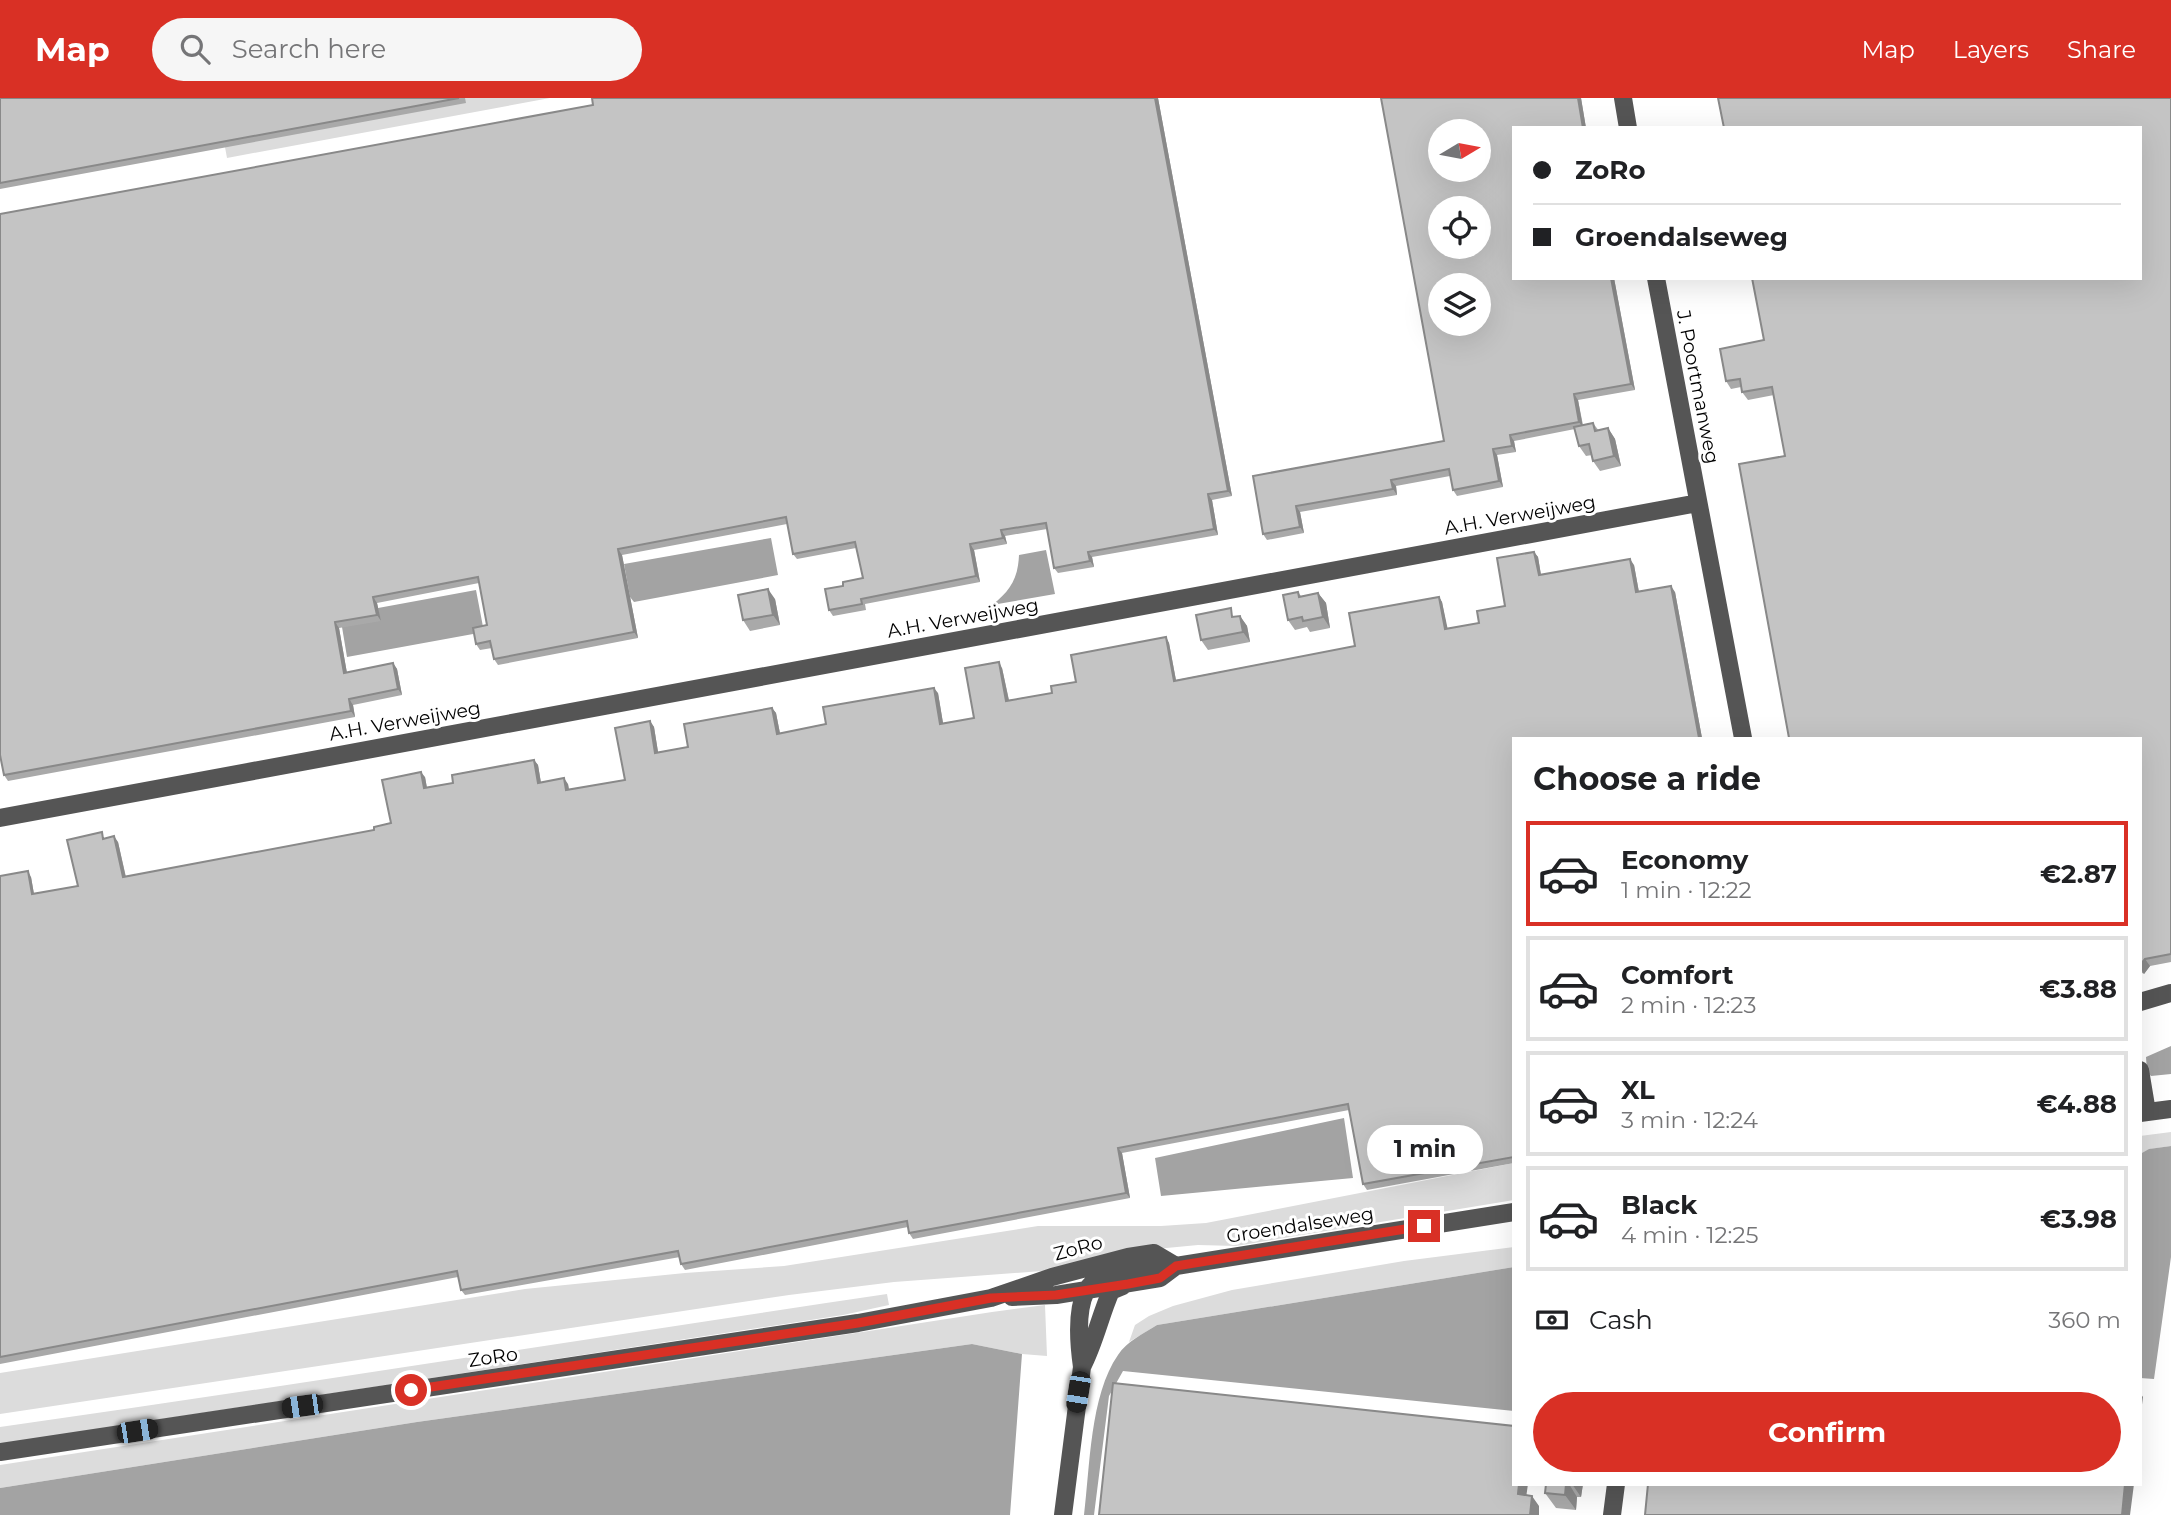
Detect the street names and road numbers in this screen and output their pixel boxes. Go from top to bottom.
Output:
street label: J. Poortmanweg [1672,307,1724,466]
street label: A.H. Verweijweg [1442,490,1598,540]
street label: A.H. Verweijweg [885,593,1041,643]
street label: A.H. Verweijweg [327,696,483,746]
street label: Groendalseweg [1225,1202,1375,1248]
street label: ZoRo [1051,1230,1105,1266]
street label: ZoRo [467,1342,519,1372]

